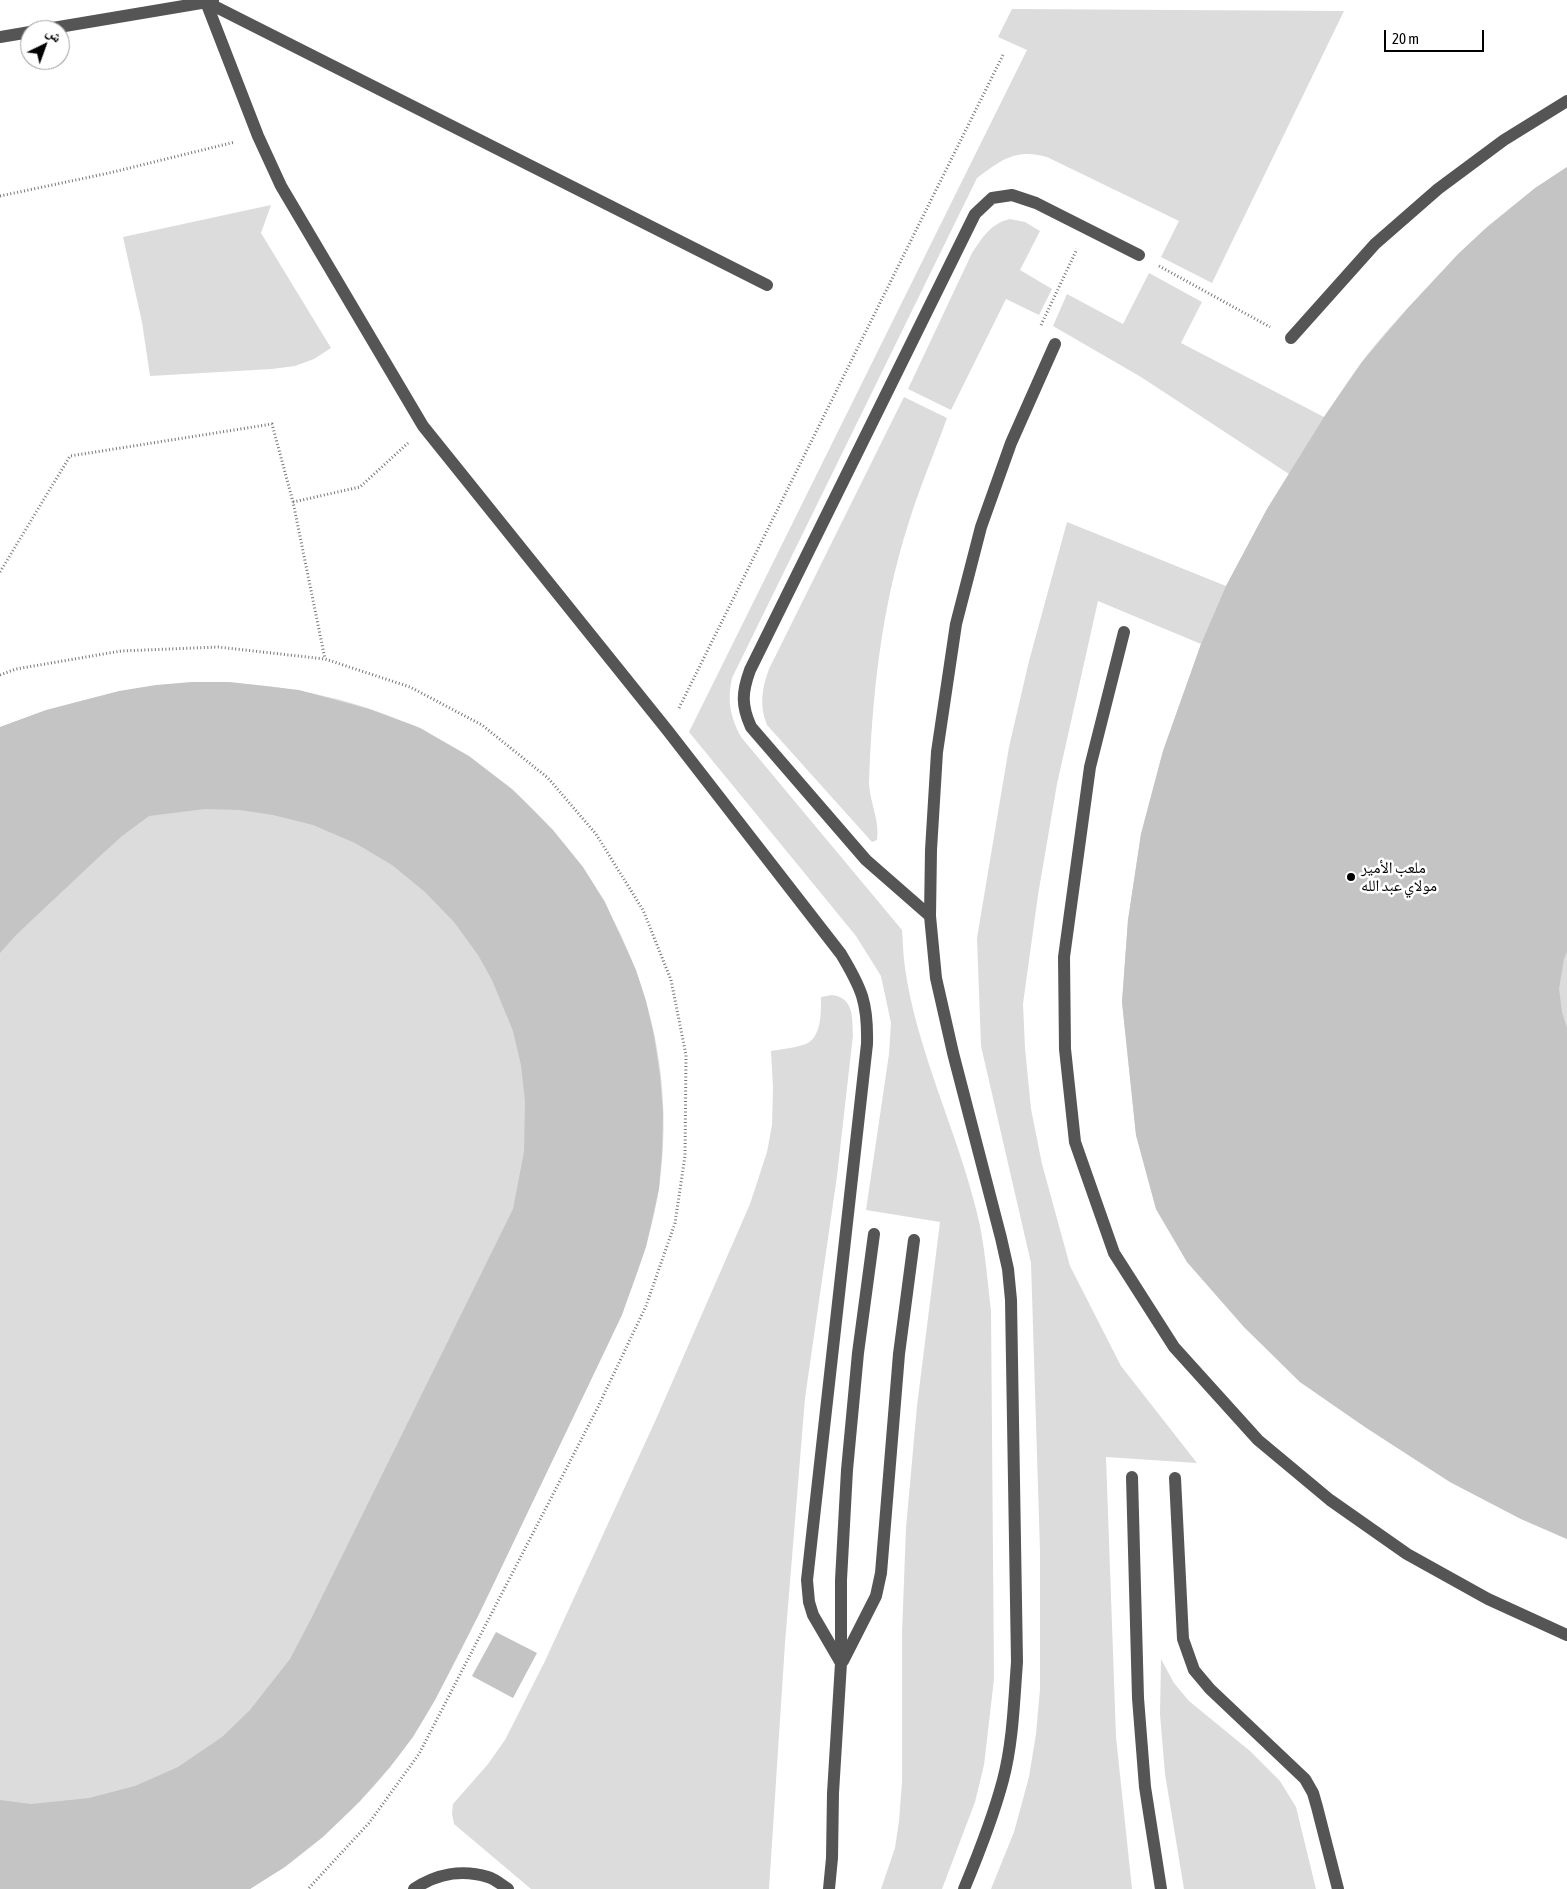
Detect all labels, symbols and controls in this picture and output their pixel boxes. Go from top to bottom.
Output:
north arrow [20,20,70,70]
scale bar [1387,20,1487,52]
text: ش [43,24,65,46]
text: 20 m [1392,30,1419,47]
place label: ملعب الأمير مولاي عبد الله [1361,858,1437,896]
marker: ملعب الأمير مولاي عبد الله [1345,871,1357,883]

